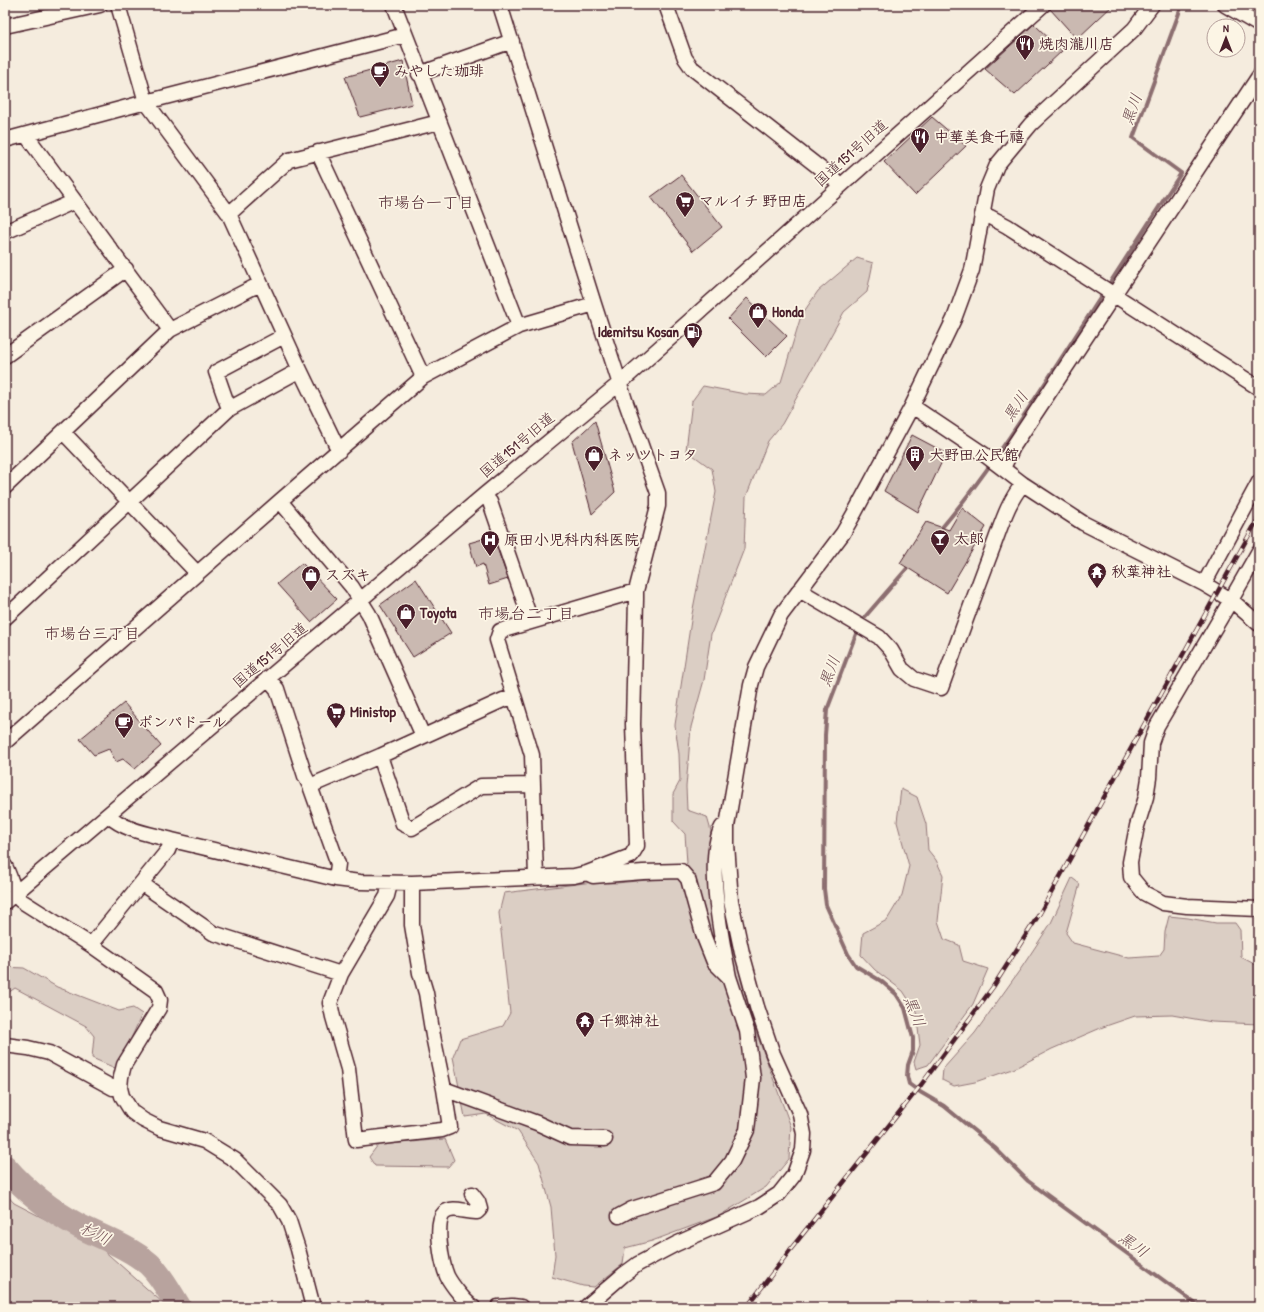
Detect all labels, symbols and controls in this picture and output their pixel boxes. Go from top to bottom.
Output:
north arrow [1206,18,1246,58]
text: N [1223,21,1229,35]
restaurant icon: 焼肉瀧川店 [1014,33,1036,61]
place label: 焼肉瀧川店 [1039,33,1114,54]
cafe icon: みやした珈琲 [369,60,391,88]
place label: みやした珈琲 [394,60,484,81]
water label: 黒川 [1115,90,1147,128]
street label: 国道151号旧道 [809,114,892,191]
restaurant icon: 中華美食千禧 [909,126,931,154]
place label: 中華美食千禧 [934,126,1025,147]
supermarket icon: マルイチ 野田店 [674,190,696,218]
place label: マルイチ 野田店 [699,190,807,211]
district label: 市場台一丁目 [378,191,474,213]
shop icon: Honda [747,301,769,329]
place label: Honda [772,301,804,322]
place label: Idemitsu Kosan [597,321,679,342]
fuel station icon: Idemitsu Kosan [682,321,704,349]
water label: 黒川 [997,387,1033,425]
street label: 国道151号旧道 [475,407,559,482]
shop icon: ネッツトヨタ [583,444,605,472]
place label: ネッツトヨタ [608,444,697,465]
building icon: 大野田公民館 [904,444,926,472]
place label: 大野田公民館 [929,444,1019,465]
bar icon: 太郎 [929,528,951,556]
place label: 太郎 [954,528,984,549]
hospital icon: 原田小児科内科医院 [479,529,501,557]
place label: 原田小児科内科医院 [504,529,639,550]
temple icon: 秋葉神社 [1086,561,1108,589]
place label: 秋葉神社 [1111,561,1171,582]
shop icon: スズキ [300,564,322,592]
place label: スズキ [325,564,371,585]
shop icon: Toyota [395,602,417,630]
place label: Toyota [419,602,457,624]
district label: 市場台二丁目 [478,602,574,624]
street label: 国道151号旧道 [228,617,312,692]
district label: 市場台三丁目 [44,622,140,644]
water label: 黒川 [813,652,845,690]
supermarket icon: Ministop [325,701,347,729]
place label: Ministop [350,701,396,723]
cafe icon: ポンパドール [113,711,135,739]
place label: ポンパドール [138,711,227,732]
water label: 黒川 [899,992,931,1030]
temple icon: 千郷神社 [574,1010,596,1038]
place label: 千郷神社 [599,1010,659,1031]
water label: 杉川 [77,1216,115,1250]
water label: 黒川 [1115,1226,1153,1262]

